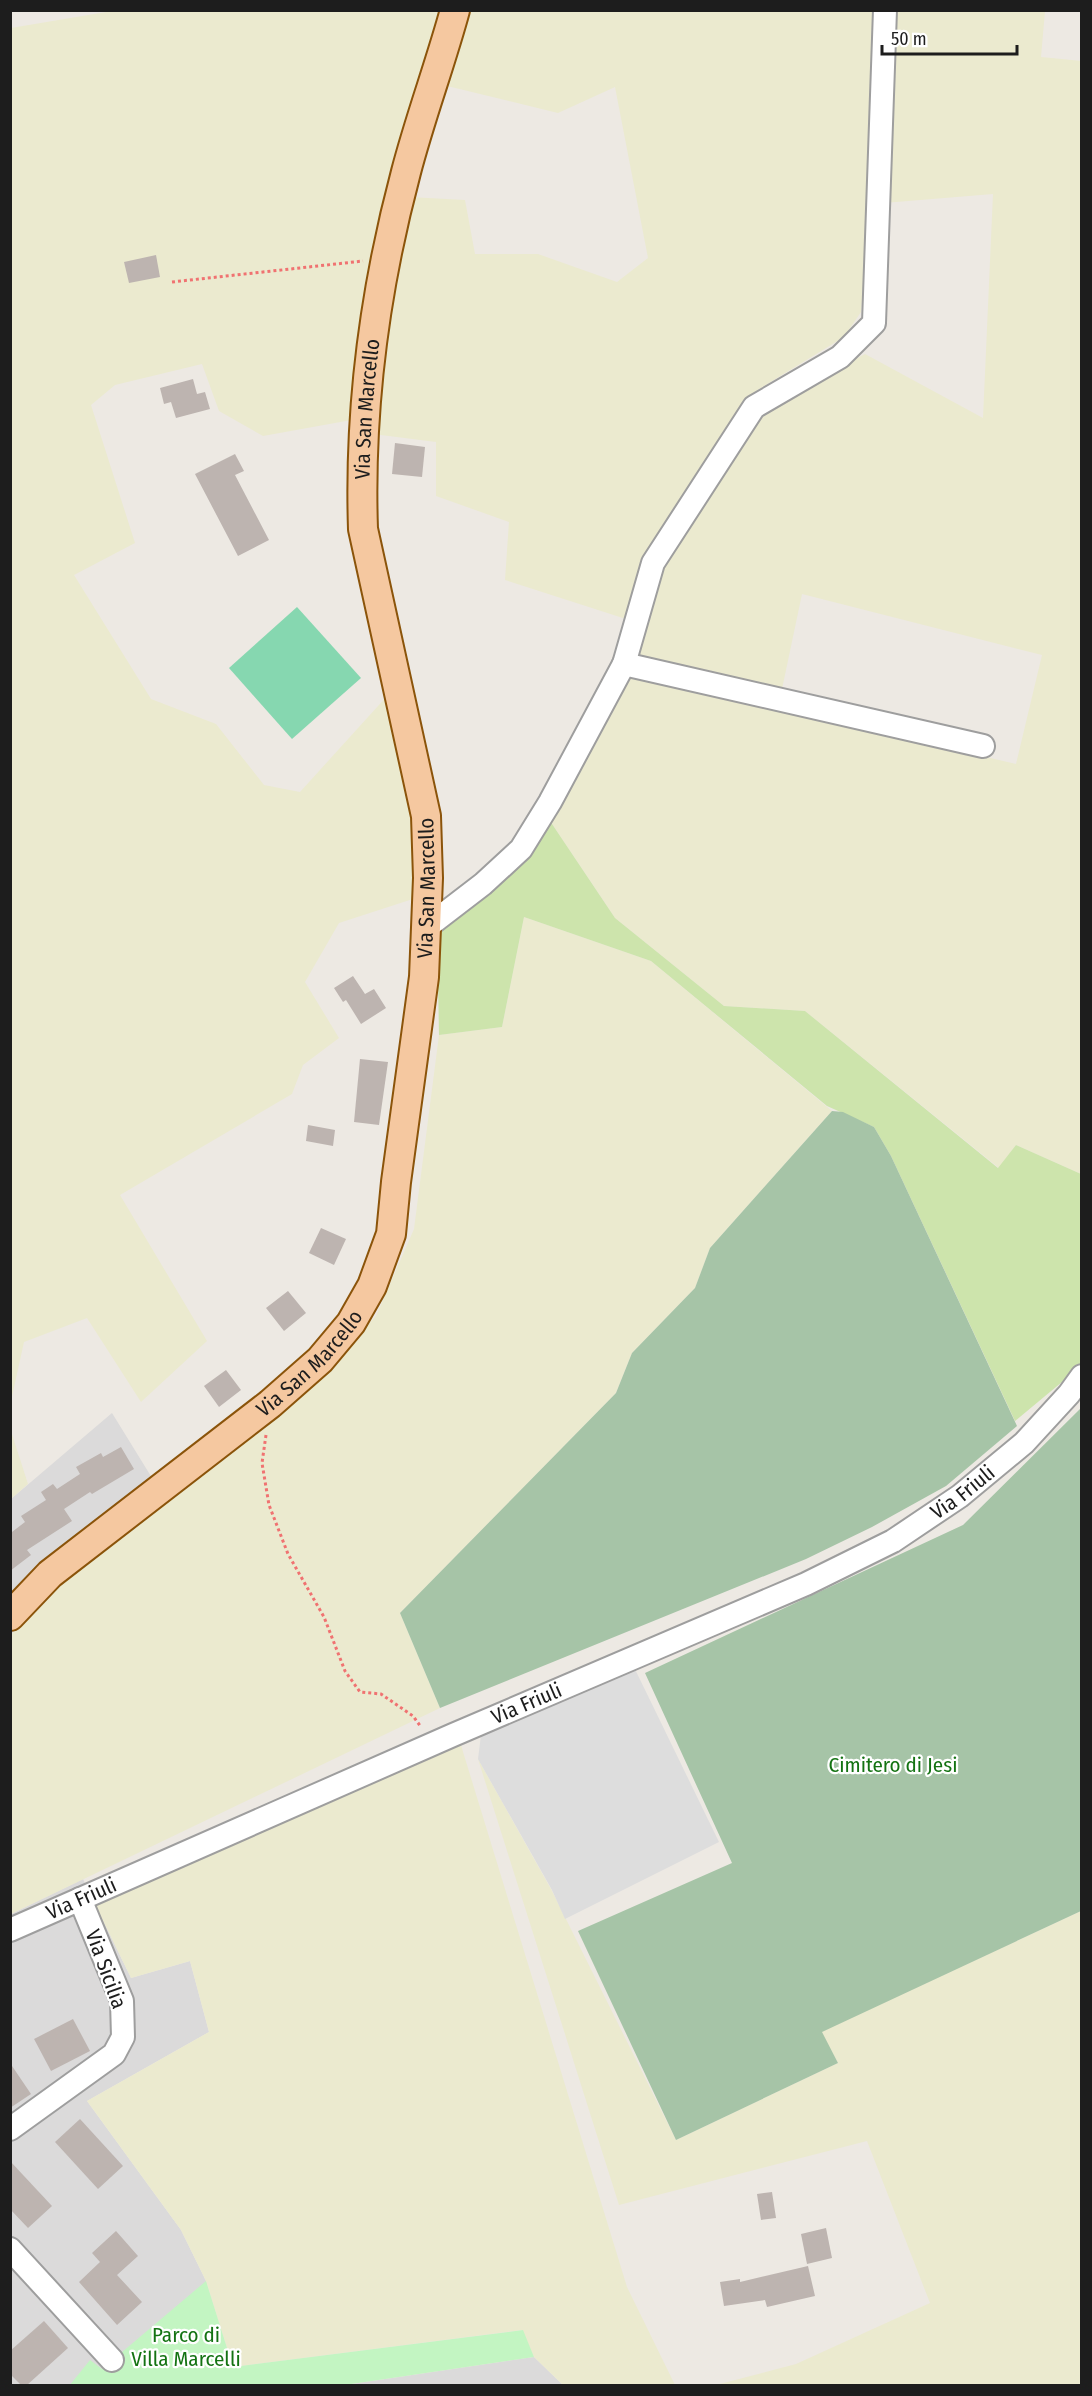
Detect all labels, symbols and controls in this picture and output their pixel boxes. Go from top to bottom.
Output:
scale bar [882,18,1017,56]
text: 50 m [891,28,927,50]
street label: Via San Marcello [349,337,386,480]
street label: Via San Marcello [412,817,441,959]
street label: Via San Marcello [251,1306,369,1423]
street label: Via Friuli [926,1460,1000,1525]
street label: Via Friuli [487,1677,566,1730]
park label: Cimitero di Jesi [829,1752,957,1778]
street label: Via Friuli [42,1872,121,1925]
street label: Via Sicilia [80,1926,132,2012]
park label: Parco di Villa Marcelli [131,2322,241,2372]

